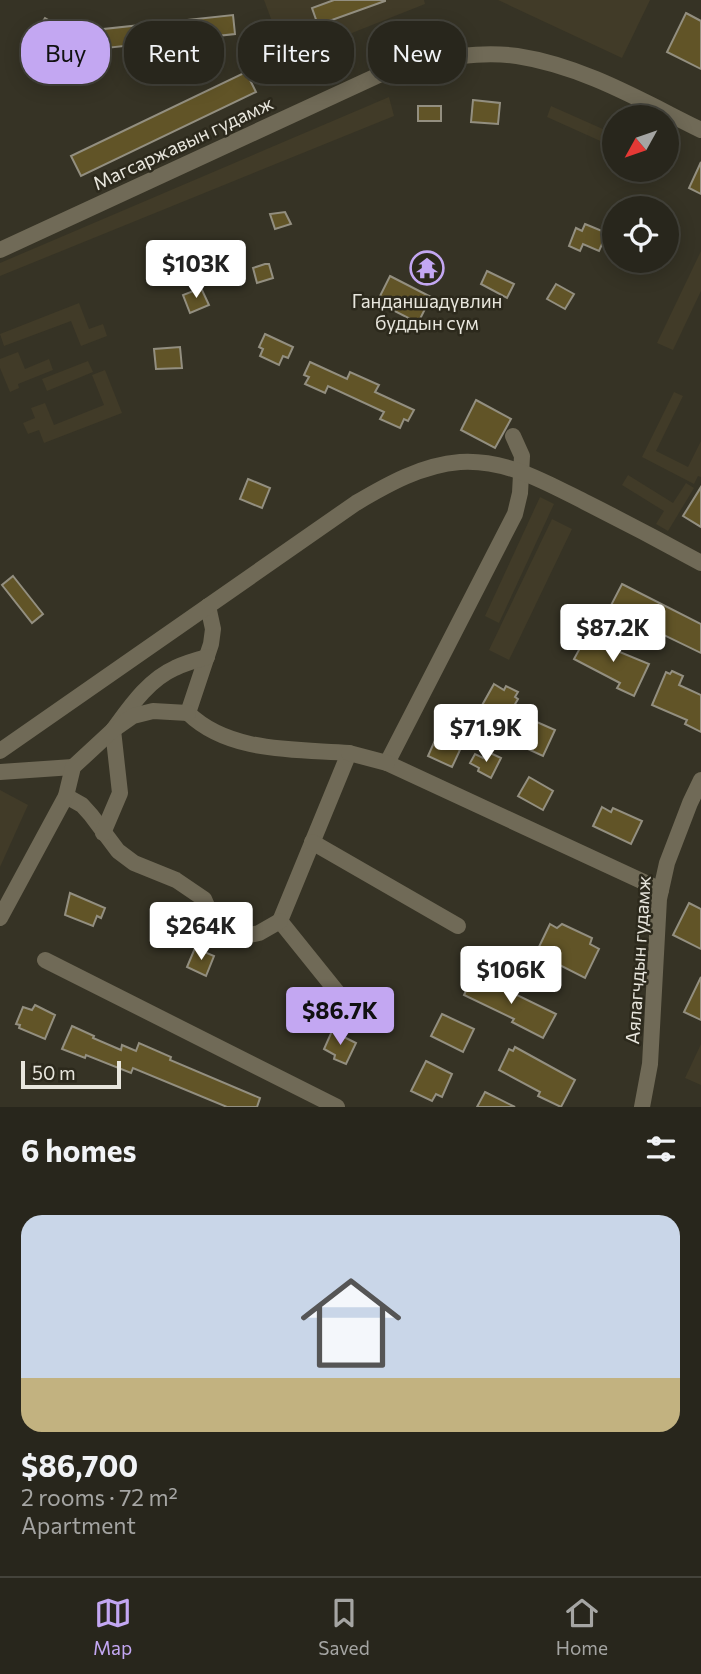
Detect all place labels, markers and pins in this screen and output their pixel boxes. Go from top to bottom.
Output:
pin: $103K [147,240,245,300]
temple icon: Ганданшадүвлин буддын сүм [408,249,446,287]
place label: Ганданшадүвлин буддын сүм [352,289,502,334]
pin: $87.2K [556,604,670,664]
pin: $71.9K [429,704,543,764]
pin: $264K [152,902,250,962]
pin: $106K [462,946,560,1006]
pin: $86.7K [283,988,397,1047]

